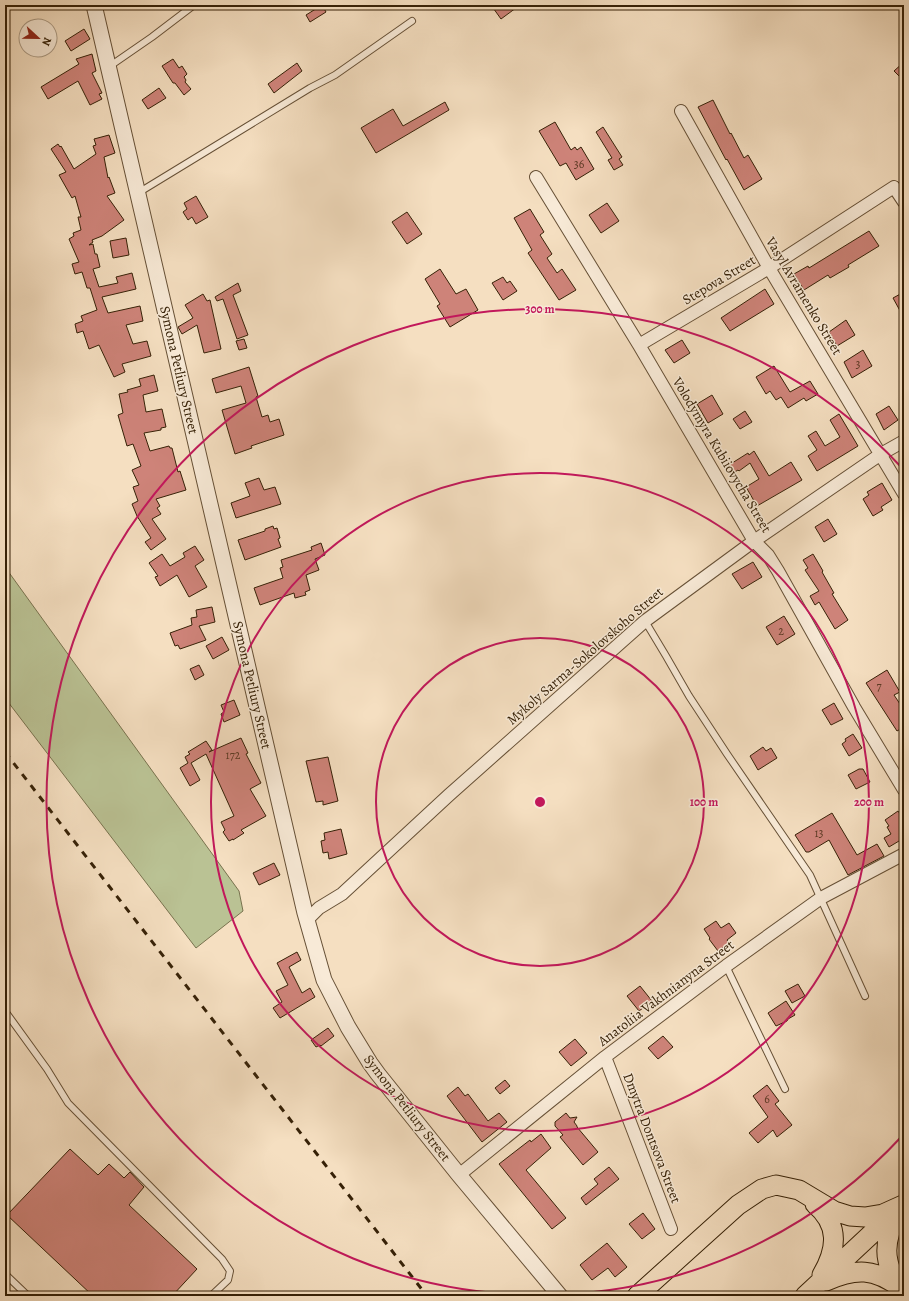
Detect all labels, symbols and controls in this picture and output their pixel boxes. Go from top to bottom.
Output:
north arrow [18,18,58,58]
text: N [38,35,55,48]
house number: 36 [574,156,585,172]
street label: Vasyl Avramenko Street [761,233,847,359]
street label: Stepova Street [679,251,759,309]
text: 300 m [525,301,555,317]
street label: Symona Petliury Street [155,304,203,436]
house number: 3 [856,356,861,372]
street label: Volodymyra Kubiiovycha Street [668,373,776,536]
street label: Mykoly Sarma-Sokolovskoho Street [503,582,668,729]
street label: Symona Petliury Street [228,619,276,751]
house number: 2 [778,623,784,639]
house number: 7 [876,678,882,694]
house number: 172 [226,747,241,763]
text: 100 m [690,794,718,810]
text: 200 m [854,794,884,810]
centre of rings [533,795,547,809]
house number: 13 [814,825,824,841]
street label: Anatoliia Vakhnianyna Street [593,935,738,1051]
street label: Symona Petliury Street [359,1051,455,1166]
street label: Dmytra Dontsova Street [618,1070,686,1206]
house number: 6 [764,1091,770,1107]

